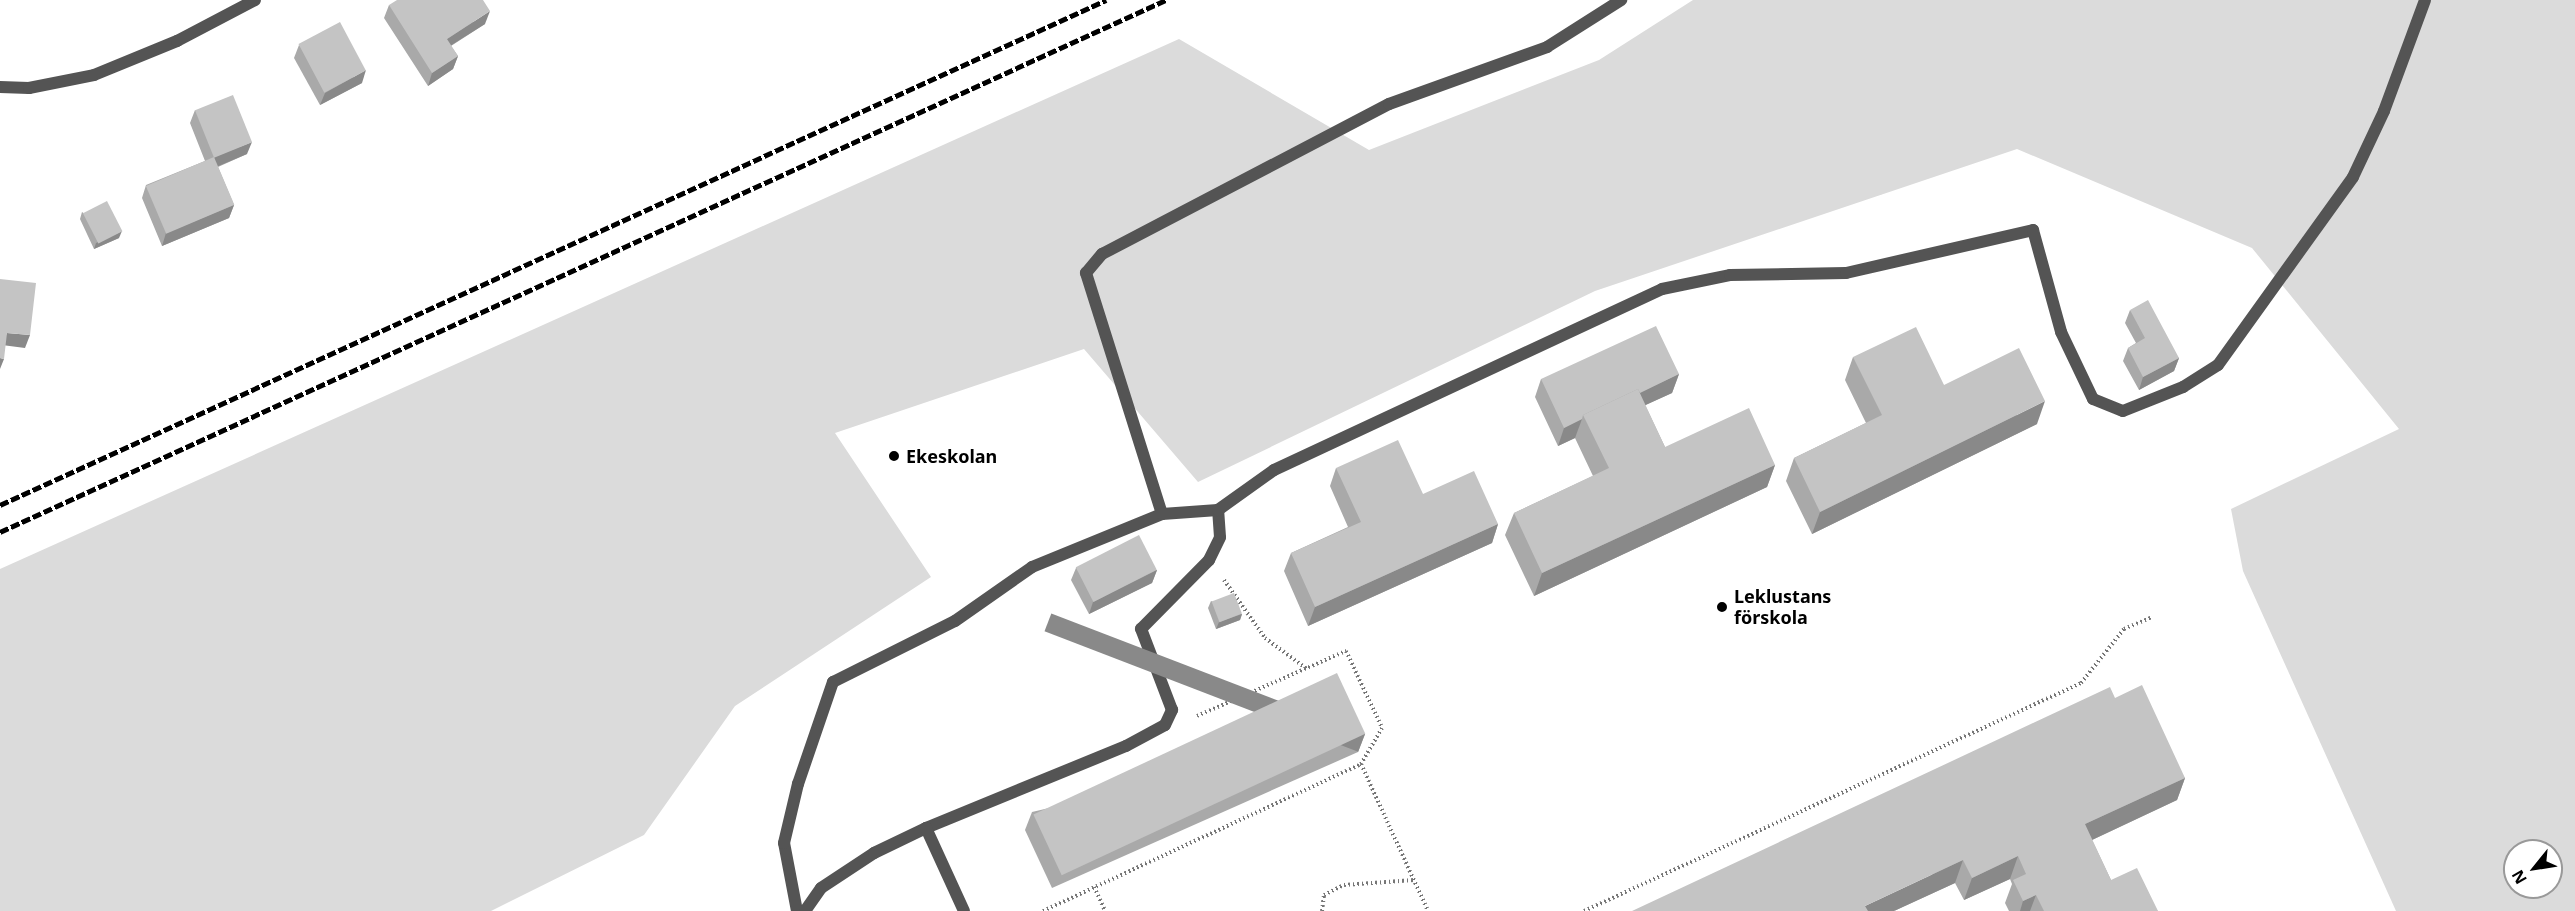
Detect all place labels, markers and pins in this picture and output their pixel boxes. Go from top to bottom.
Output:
place label: Ekeskolan [906,445,997,467]
marker: Ekeskolan [887,449,901,463]
place label: Leklustans förskola [1734,586,1831,628]
marker: Leklustans förskola [1715,600,1729,614]

